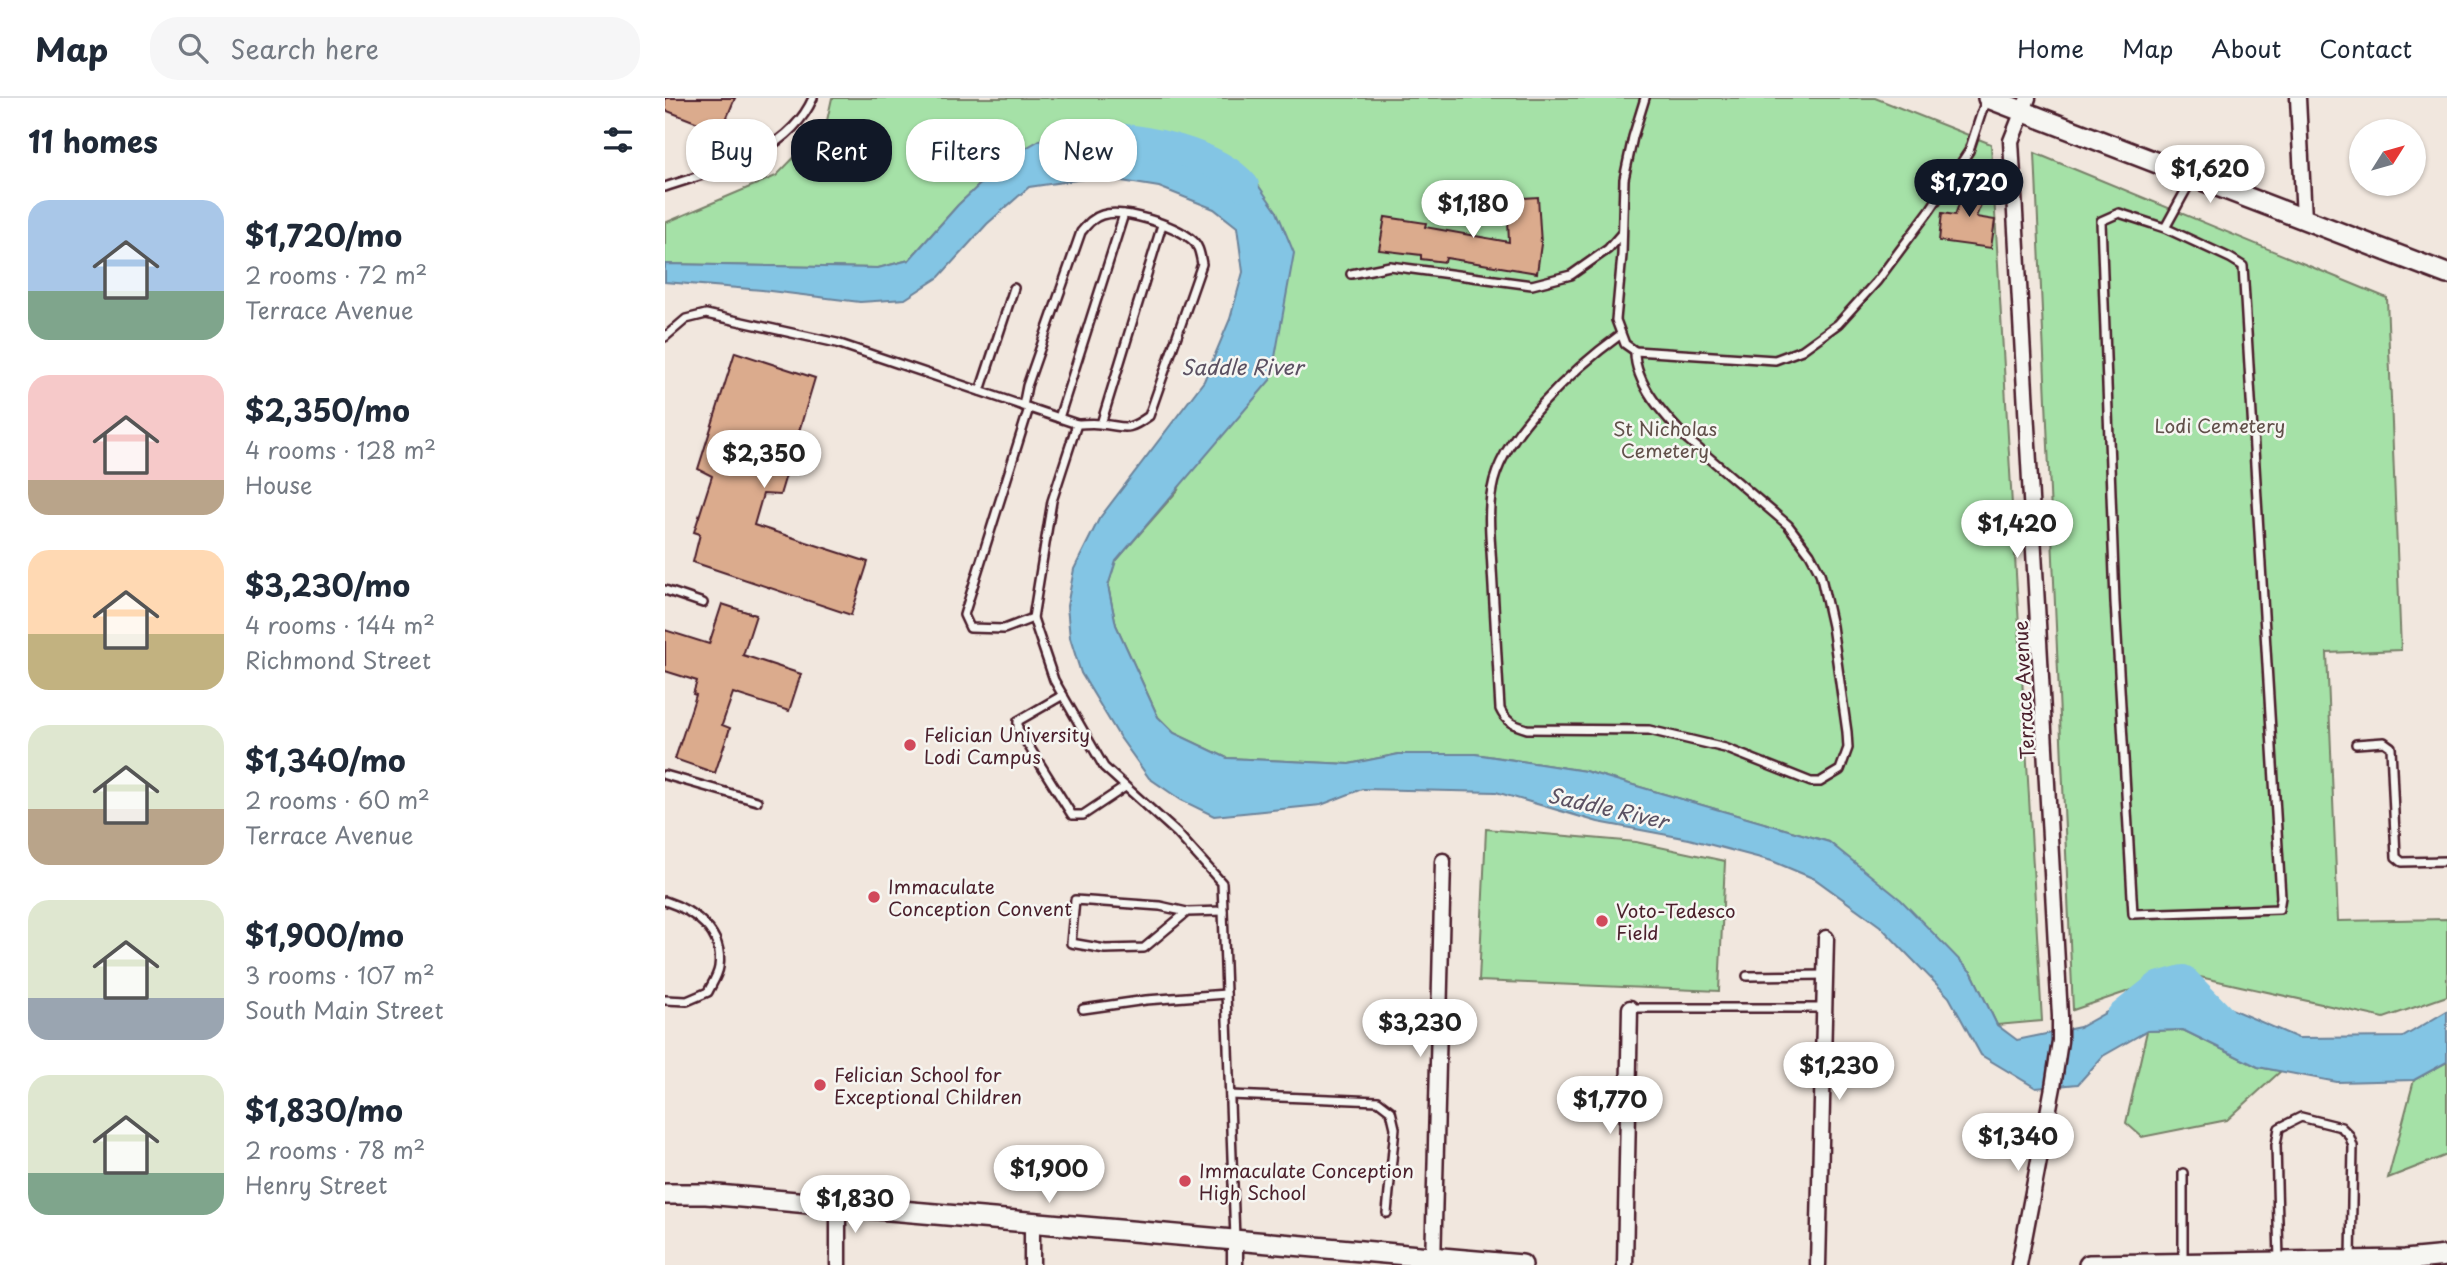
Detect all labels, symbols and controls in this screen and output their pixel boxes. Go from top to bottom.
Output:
search box [150,17,640,80]
text: Map [35,23,108,73]
icon: search [174,29,212,67]
text: Search here [230,29,379,68]
text: Home [2017,30,2084,66]
text: Map [2122,30,2173,66]
text: About [2211,30,2281,66]
text: Contact [2319,30,2412,66]
text: 11 homes [28,118,158,163]
chip: Buy [686,119,777,182]
chip: Rent [791,119,892,182]
chip: Filters [906,119,1025,182]
chip: New [1039,119,1137,182]
north arrow [2349,119,2425,196]
map controls [2349,119,2426,196]
icon: filters [599,121,637,159]
pin: $1,620 [2153,146,2267,205]
text: $1,620 [2171,150,2249,185]
pin: $1,720 [1912,159,2026,219]
text: $1,720 [1930,164,2008,199]
pin: $1,180 [1416,180,1530,240]
text: $1,180 [1437,185,1509,220]
text: $1,720/mo [245,212,402,257]
icon: home [84,228,168,312]
text: 2 rooms · 72 m² [245,257,427,292]
text: Terrace Avenue [245,292,413,327]
water label: Saddle River [1181,350,1305,382]
text: $2,350/mo [245,387,410,432]
icon: home [84,403,168,487]
park label: Lodi Cemetery [2154,411,2286,439]
park label: St Nicholas Cemetery [1613,414,1717,464]
pin: $2,350 [707,430,821,490]
text: 4 rooms · 128 m² [245,432,436,467]
text: $2,350 [722,435,806,470]
text: House [245,467,312,502]
pin: $1,420 [1960,500,2074,560]
text: $1,420 [1977,505,2057,540]
text: $3,230/mo [245,562,410,607]
icon: home [84,578,168,662]
text: 4 rooms · 144 m² [245,607,435,642]
street label: Terrace Avenue [2005,620,2041,760]
text: Richmond Street [245,642,431,677]
place label: Felician University Lodi Campus [924,720,1090,770]
text: $1,340/mo [245,737,406,782]
marker: Felician University Lodi Campus [902,737,918,753]
icon: home [84,753,168,837]
water label: Saddle River [1545,778,1673,837]
text: 2 rooms · 60 m² [245,782,430,817]
text: Terrace Avenue [245,817,413,852]
place label: Immaculate Conception Convent [888,872,1072,922]
marker: Immaculate Conception Convent [866,889,882,905]
place label: Voto-Tedesco Field [1616,896,1736,946]
text: $1,900/mo [245,912,404,957]
marker: Voto-Tedesco Field [1594,913,1610,929]
icon: home [84,928,168,1012]
text: 3 rooms · 107 m² [245,957,435,992]
text: South Main Street [245,992,443,1027]
pin: $3,230 [1363,1000,1477,1059]
text: $3,230 [1378,1004,1462,1039]
pin: $1,230 [1782,1042,1896,1102]
text: $1,230 [1799,1047,1879,1082]
place label: Felician School for Exceptional Children [834,1060,1022,1110]
pin: $1,770 [1553,1076,1667,1136]
marker: Felician School for Exceptional Children [812,1077,828,1093]
text: $1,770 [1573,1081,1647,1116]
text: $1,830/mo [245,1087,403,1132]
icon: home [84,1103,168,1187]
pin: $1,340 [1961,1114,2075,1173]
text: $1,340 [1978,1118,2058,1153]
text: 2 rooms · 78 m² [245,1132,425,1167]
pin: $1,900 [992,1146,1106,1205]
text: $1,900 [1010,1150,1088,1185]
place label: Immaculate Conception High School [1199,1156,1414,1206]
text: Henry Street [245,1167,387,1202]
marker: Immaculate Conception High School [1177,1173,1193,1189]
pin: $1,830 [798,1176,912,1235]
text: $1,830 [816,1180,894,1215]

